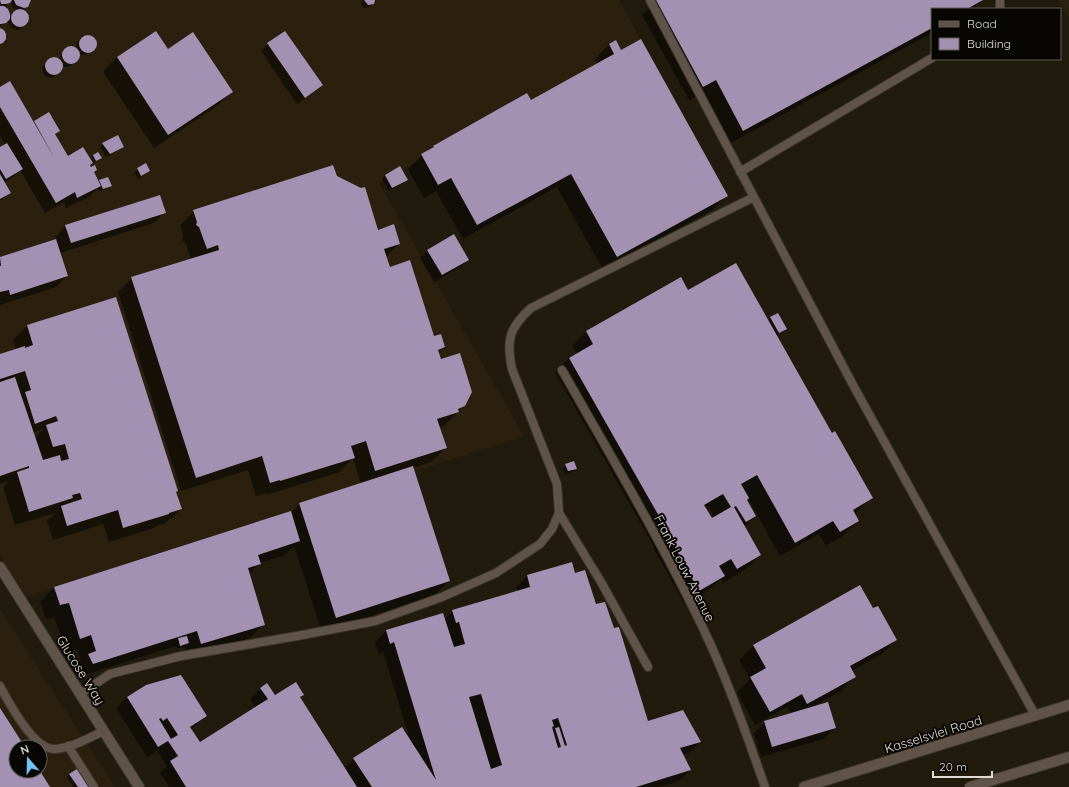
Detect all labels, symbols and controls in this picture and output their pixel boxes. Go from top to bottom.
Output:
legend [931,8,1061,60]
text: Road [967,16,997,31]
text: Building [967,36,1011,51]
street label: Frank Louw Avenue [651,512,719,624]
street label: Glucose Way [53,632,109,708]
street label: Kasselsvlei Road [882,712,984,756]
north arrow [8,739,48,779]
text: N [18,742,31,758]
scale bar [933,753,992,779]
text: 20 m [939,759,967,774]

